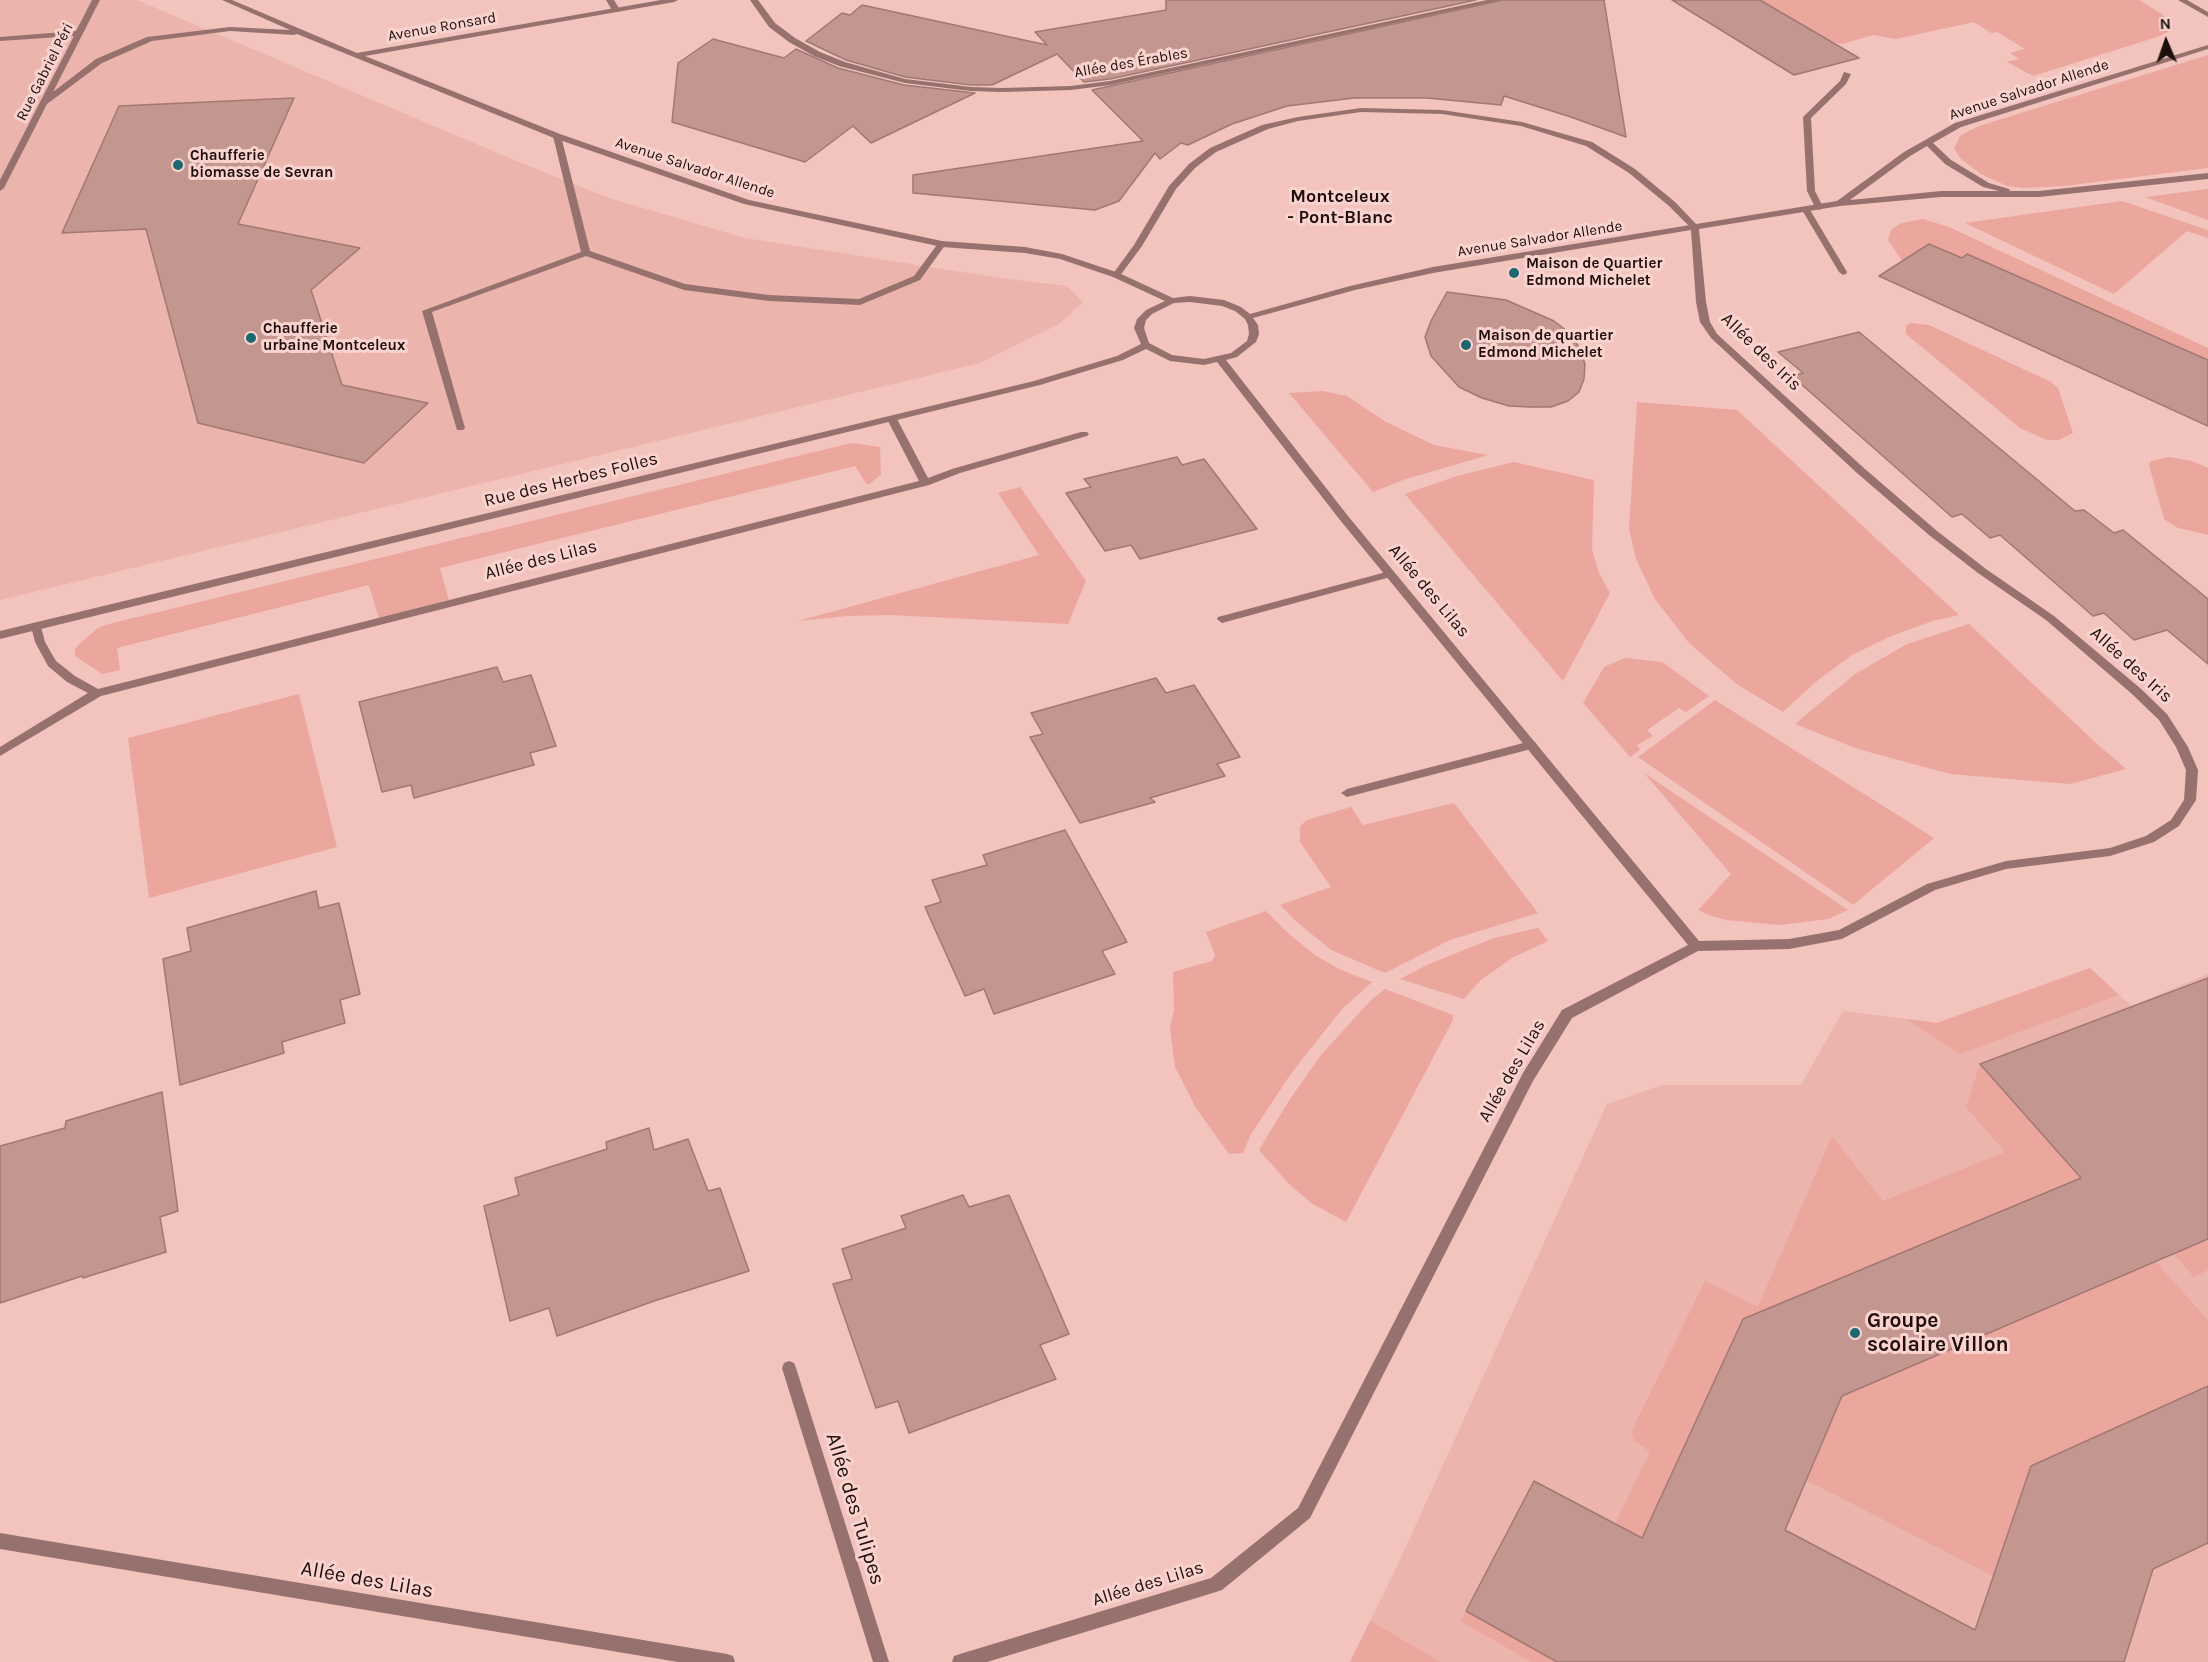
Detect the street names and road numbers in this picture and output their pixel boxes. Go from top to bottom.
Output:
street label: Avenue Ronsard [386,9,498,45]
street label: Rue Gabriel Péri [13,20,77,124]
street label: Allée des Érables [1073,44,1189,82]
street label: Avenue Salvador Allende [1947,56,2111,124]
street label: Avenue Salvador Allende [613,134,777,202]
street label: Avenue Salvador Allende [1456,217,1624,261]
street label: Allée des Iris [1716,308,1806,396]
street label: Rue des Herbes Folles [482,448,660,512]
street label: Allée des Lilas [483,536,599,584]
street label: Allée des Lilas [1384,540,1474,642]
street label: Allée des Iris [2085,622,2177,708]
street label: Allée des Lilas [1474,1016,1550,1126]
street label: Allée des Tulipes [820,1430,890,1588]
street label: Allée des Lilas [299,1556,435,1604]
street label: Allée des Lilas [1090,1557,1206,1611]

